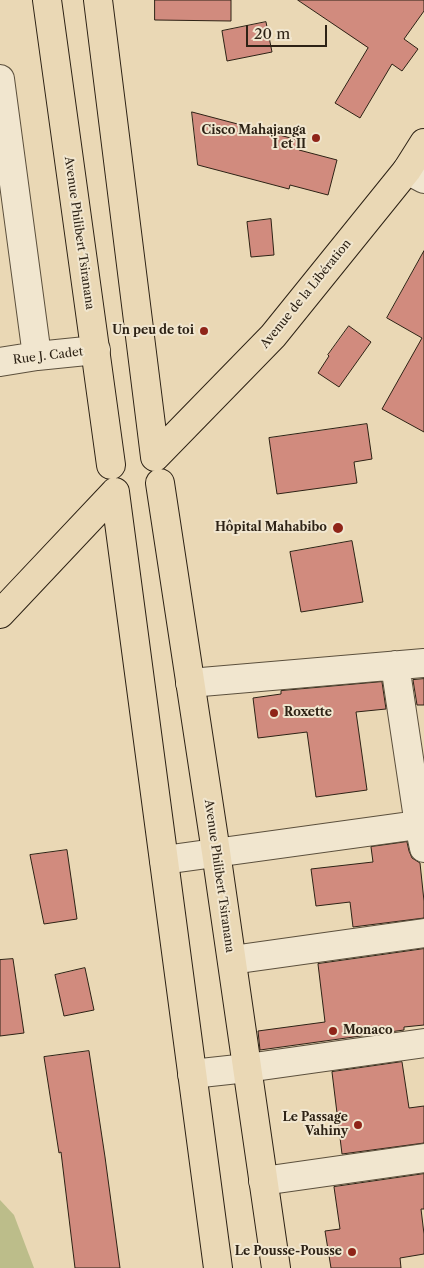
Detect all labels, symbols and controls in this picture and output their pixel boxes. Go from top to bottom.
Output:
scale bar [249,15,330,47]
text: 20 m [254,24,290,43]
place label: Cisco Mahajanga I et II [202,124,306,152]
marker: Cisco Mahajanga I et II [310,132,322,144]
street label: Avenue Philibert Tsiranana [61,155,97,311]
street label: Avenue de la Libération [258,237,354,351]
place label: Un peu de toi [112,324,194,338]
marker: Un peu de toi [198,325,210,337]
street label: Rue J. Cadet [12,345,84,367]
place label: Hôpital Mahabibo [215,521,327,535]
marker: Hôpital Mahabibo [331,521,345,535]
place label: Roxette [284,706,332,720]
marker: Roxette [268,707,280,719]
street label: Avenue Philibert Tsiranana [201,798,237,954]
place label: Monaco [343,1024,393,1038]
marker: Monaco [327,1025,339,1037]
place label: Le Passage Vahiny [282,1111,348,1139]
marker: Le Passage Vahiny [352,1119,364,1131]
place label: Le Pousse-Pousse [235,1245,342,1259]
marker: Le Pousse-Pousse [346,1246,358,1258]

